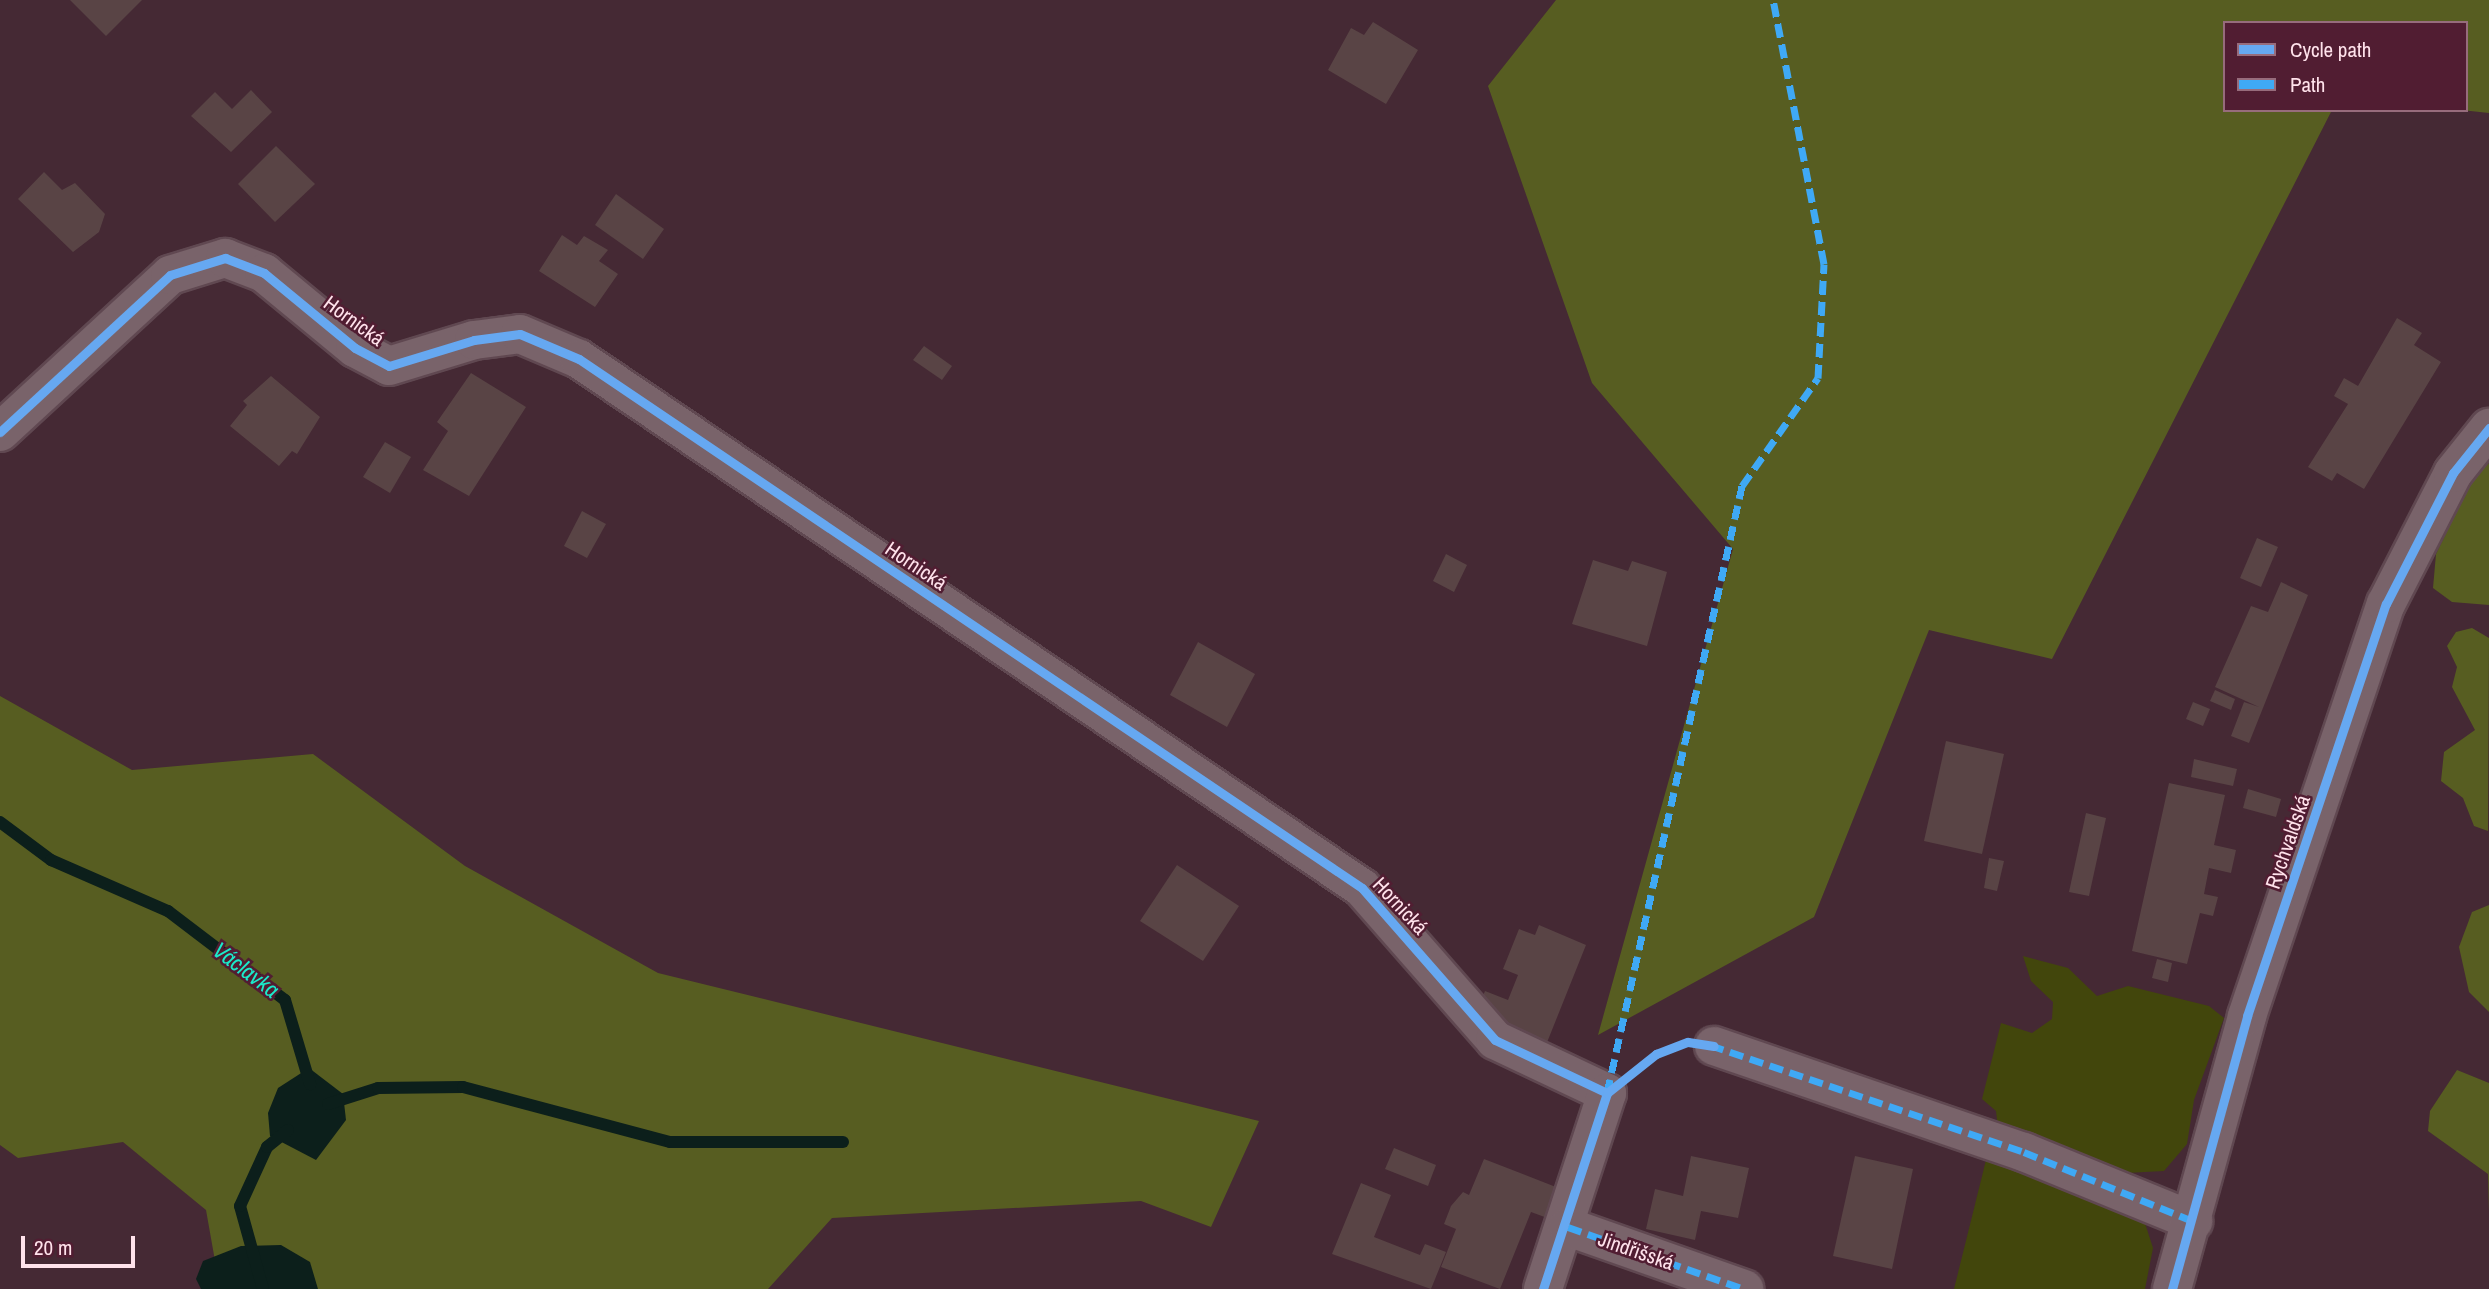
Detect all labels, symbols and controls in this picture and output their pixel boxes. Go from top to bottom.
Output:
legend [2223,21,2468,112]
text: Cycle path [2290,35,2371,64]
text: Path [2290,70,2325,99]
street label: Hornická [319,291,389,351]
street label: Hornická [880,536,952,596]
street label: Rychvaldská [2260,792,2316,892]
street label: Hornická [1367,872,1433,940]
water label: Václavka [207,936,285,1004]
scale bar [24,1222,138,1266]
street label: Jindřišská [1595,1226,1677,1276]
text: 20 m [34,1233,72,1262]

